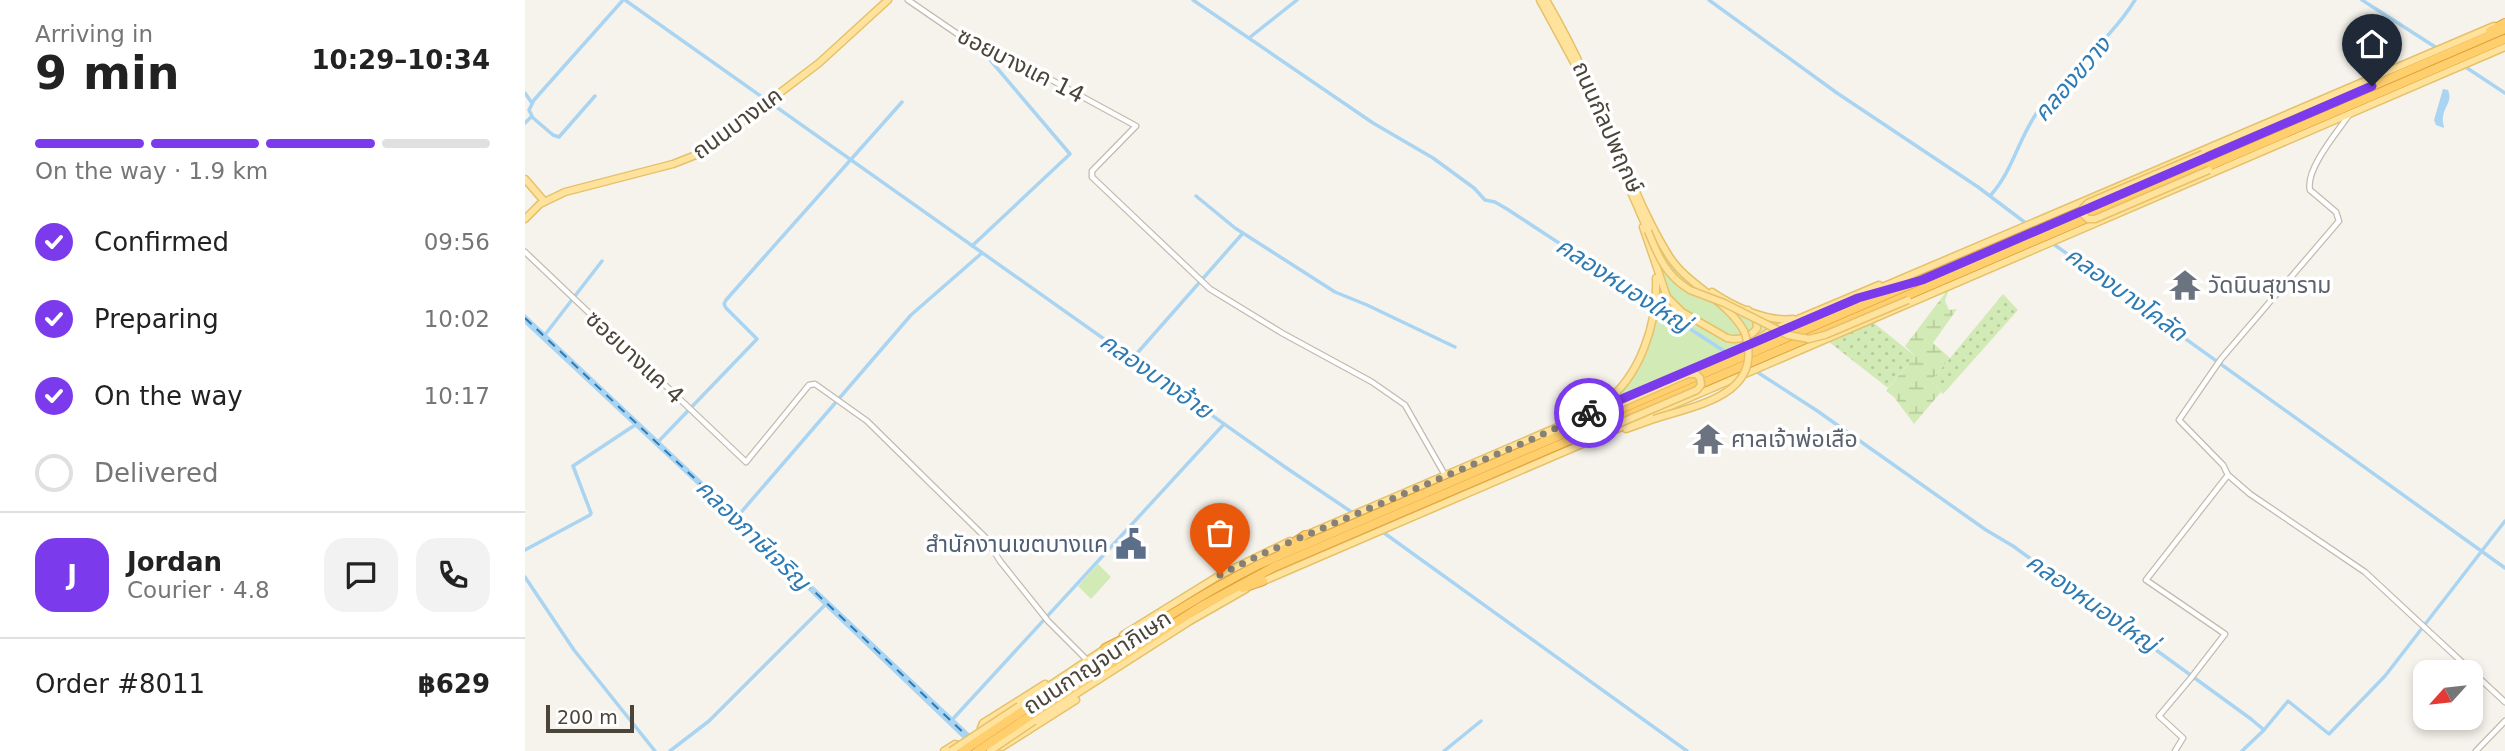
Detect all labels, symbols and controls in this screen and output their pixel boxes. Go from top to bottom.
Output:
pin [2342,14,2402,86]
text: Arriving in [35,21,153,47]
street label: ซอยบางแค 14 [953,22,1089,108]
icon: home [2353,25,2391,63]
water label: คลองขวาง [2028,30,2117,127]
text: 10:29–10:34 [311,45,490,75]
text: 9 min [35,46,179,100]
street label: ถนนกัลปพฤกษ์ [1567,57,1649,197]
street label: ถนนบางแค [687,82,787,164]
text: On the way · 1.9 km [35,158,268,184]
icon: check [35,223,73,261]
text: Confirmed [94,227,229,257]
text: 09:56 [424,229,490,255]
water label: คลองหนองใหญ่ [1551,231,1697,340]
water label: คลองบางโคลัด [2060,241,2193,348]
temple icon: วัดนินสุขาราม [2168,268,2202,302]
place label: วัดนินสุขาราม [2208,272,2331,299]
icon: check [35,300,73,338]
text: Preparing [94,304,219,334]
street label: ซอยบางแค 4 [581,305,689,409]
text: 10:02 [424,306,490,332]
water label: คลองบางอ้าย [1095,327,1219,426]
icon: check [35,377,73,415]
courier [1554,378,1624,448]
text: On the way [94,381,243,411]
text: 10:17 [424,383,490,409]
icon: bike [1570,394,1608,432]
temple icon: ศาลเจ้าพ่อเสือ [1691,422,1725,456]
place label: ศาลเจ้าพ่อเสือ [1731,426,1858,452]
text: Delivered [94,458,218,488]
water label: คลองภาษีเจริญ [690,474,817,597]
pin [1190,503,1250,575]
icon: bag [1201,514,1239,552]
public building icon: สำนักงานเขตบางแค [1114,527,1148,561]
place label: สำนักงานเขตบางแค [926,531,1108,557]
button: chat [324,538,398,612]
button: phone [416,538,490,612]
text: Jordan [127,547,222,577]
water label: คลองหนองใหญ่ [2021,548,2165,660]
text: J [67,560,77,590]
text: Courier · 4.8 [127,577,270,603]
street label: ถนนกาญจนาภิเษก [1018,605,1176,719]
north arrow [2413,660,2483,730]
map controls [2413,660,2483,730]
text: Order #8011 [35,669,205,699]
text: ฿629 [418,669,490,699]
scale bar [546,702,633,734]
text: 200 m [557,706,618,728]

